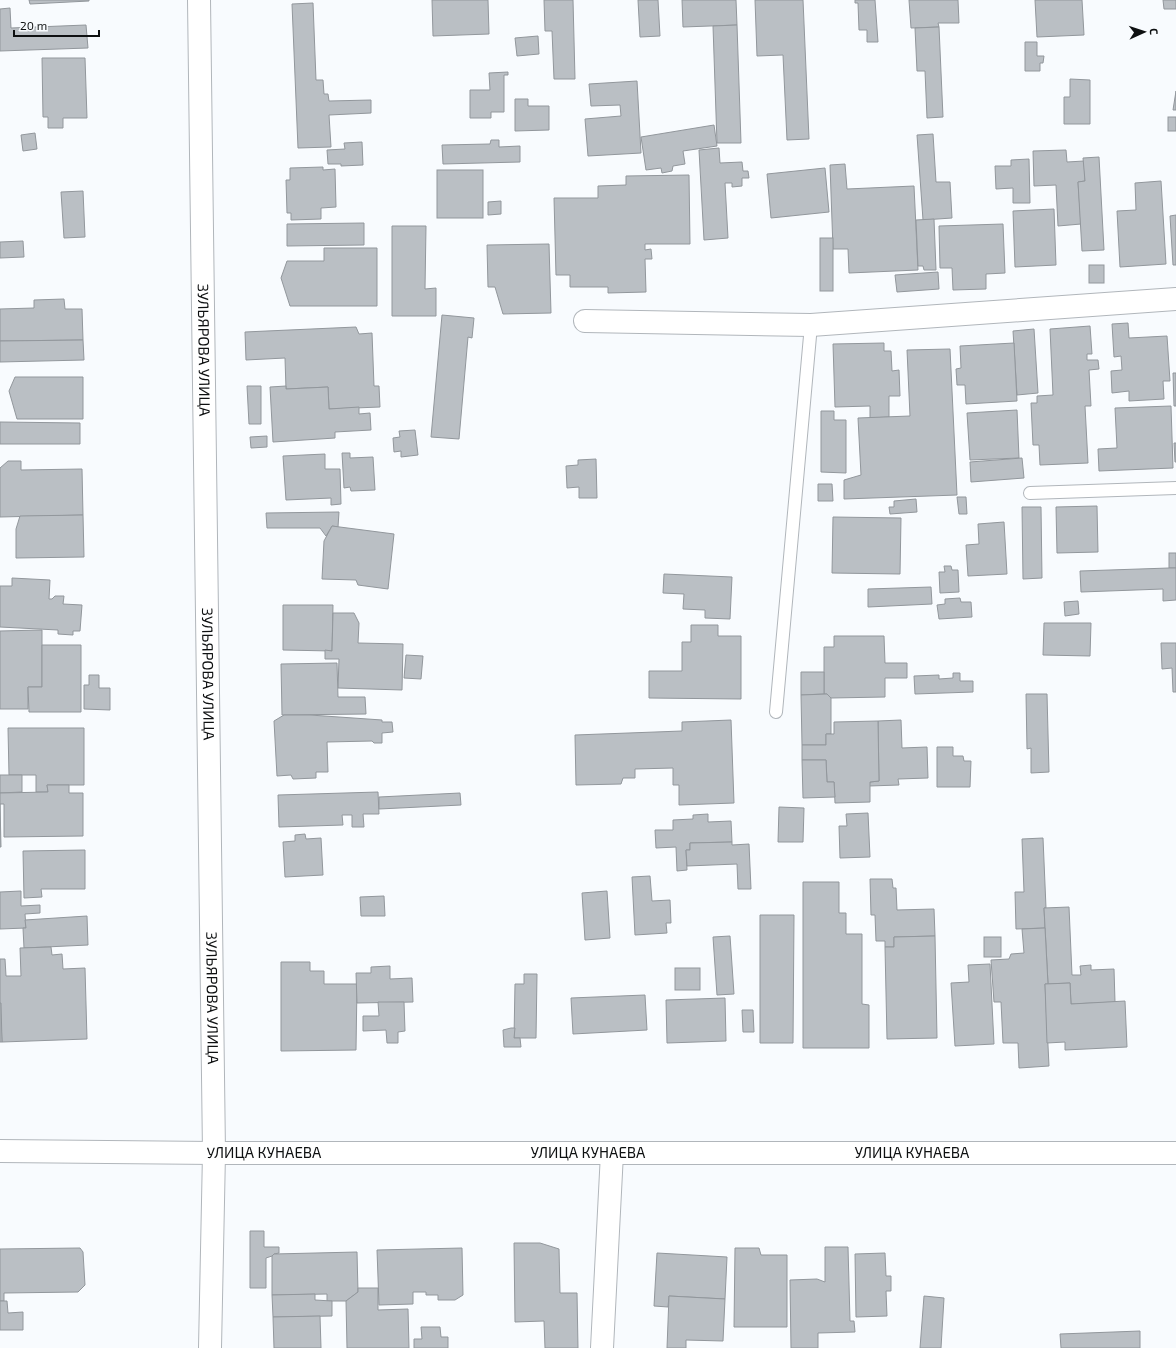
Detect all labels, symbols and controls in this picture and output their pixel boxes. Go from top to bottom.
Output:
scale bar [14,12,99,38]
north arrow [1124,12,1164,52]
text: 20 m [20,18,47,32]
text: С [1148,28,1161,36]
street label: ЗУЛЬЯРОВА УЛИЦА [195,284,214,417]
street label: ЗУЛЬЯРОВА УЛИЦА [199,608,219,741]
street label: ЗУЛЬЯРОВА УЛИЦА [203,932,223,1065]
street label: УЛИЦА КУНАЕВА [206,1143,322,1161]
street label: УЛИЦА КУНАЕВА [531,1143,646,1161]
street label: УЛИЦА КУНАЕВА [855,1143,970,1161]

